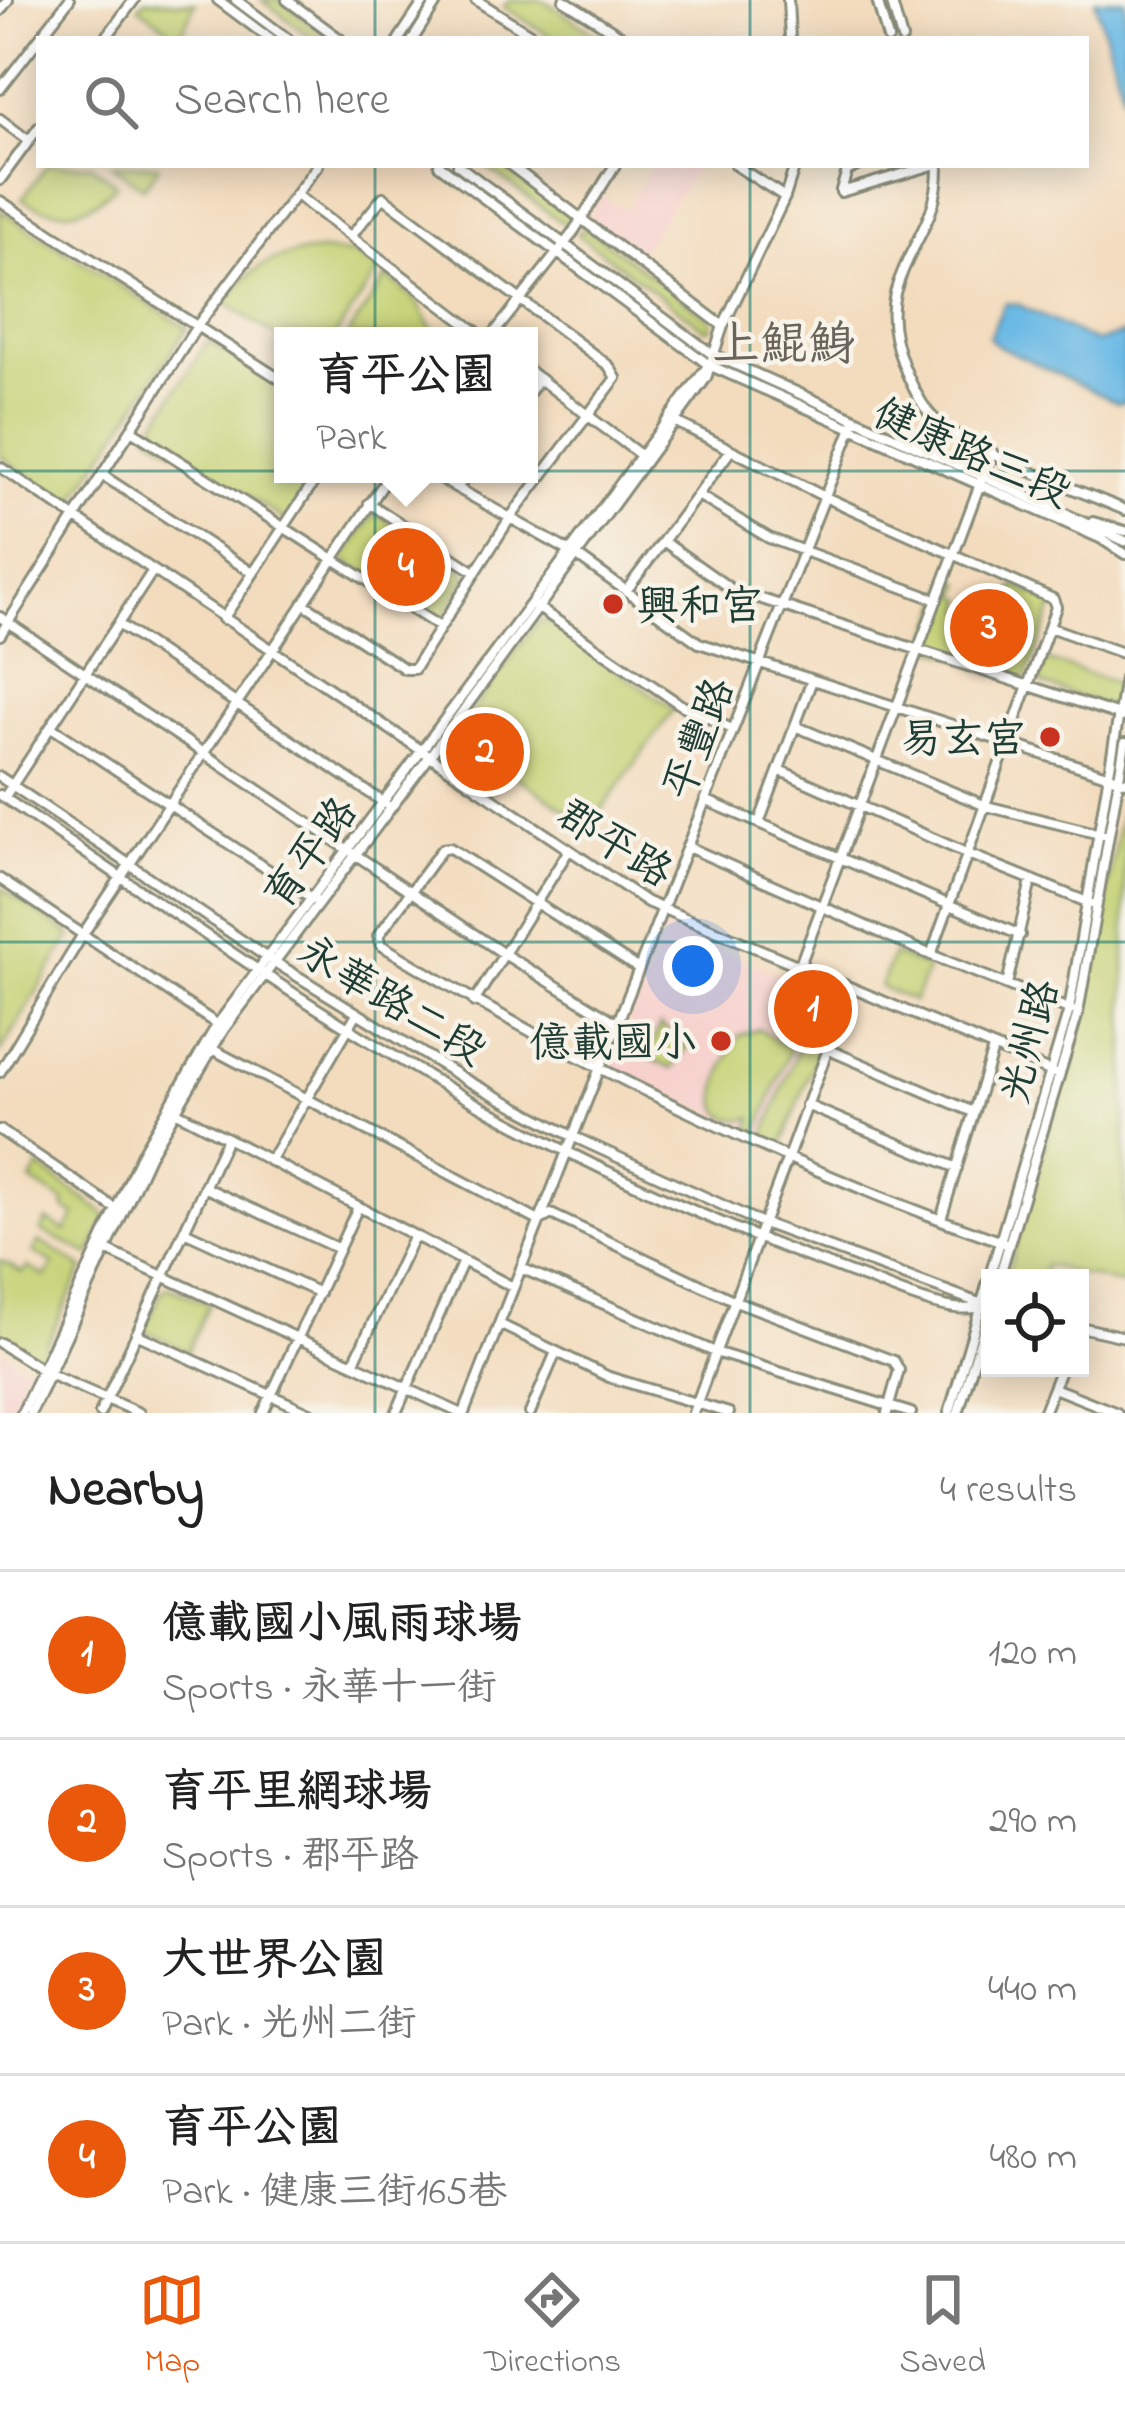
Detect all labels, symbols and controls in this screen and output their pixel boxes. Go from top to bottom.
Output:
search box [36,36,1089,168]
icon: search [78,69,144,135]
text: Search here [174,69,390,135]
district label: 上鯤鯓 [712,312,856,382]
popup [274,327,538,483]
text: 育平公園 [316,345,496,411]
street label: 健康路三段 [863,385,1080,526]
text: Park [316,411,386,468]
pin: 4 [367,522,445,612]
place label: 興和宮 [637,578,763,639]
pin: 3 [950,583,1028,673]
marker: 興和宮 [600,591,626,617]
street label: 平豐路 [650,670,752,809]
pin: 2 [446,707,524,797]
place label: 易玄宮 [900,711,1026,772]
marker: 易玄宮 [1037,724,1063,750]
street label: 育平路 [251,786,374,924]
street label: 郡平路 [544,787,683,905]
street label: 永華路二段 [285,923,496,1083]
your location [663,936,723,996]
pin: 1 [774,964,852,1054]
street label: 光州路 [986,973,1077,1111]
place label: 億載國小 [529,1015,697,1076]
marker: 億載國小 [708,1028,734,1054]
map controls [981,1269,1089,1377]
button: locate [981,1269,1089,1377]
text: Nearby [48,1454,204,1529]
text: 4 results [940,1463,1077,1520]
text: 億載國小風雨球場 [162,1593,522,1659]
text: 1 [81,1626,93,1683]
text: 120 m [988,1626,1077,1683]
text: Sports · 永華十一街 [162,1661,496,1718]
text: 育平里網球場 [162,1761,432,1827]
text: 2 [77,1794,97,1851]
text: 290 m [989,1794,1077,1851]
text: Sports · 郡平路 [162,1829,418,1886]
text: 大世界公園 [162,1929,387,1995]
text: 3 [79,1962,95,2019]
text: 440 m [988,1962,1077,2019]
text: Park · 光州二街 [162,1997,416,2054]
text: 育平公園 [162,2097,342,2163]
text: 4 [79,2130,95,2187]
text: 480 m [989,2130,1077,2187]
text: Park · 健康三街165巷 [162,2165,507,2222]
tab: Map [139,2267,205,2387]
tab: Directions [484,2267,621,2387]
tab: Saved [900,2267,986,2387]

